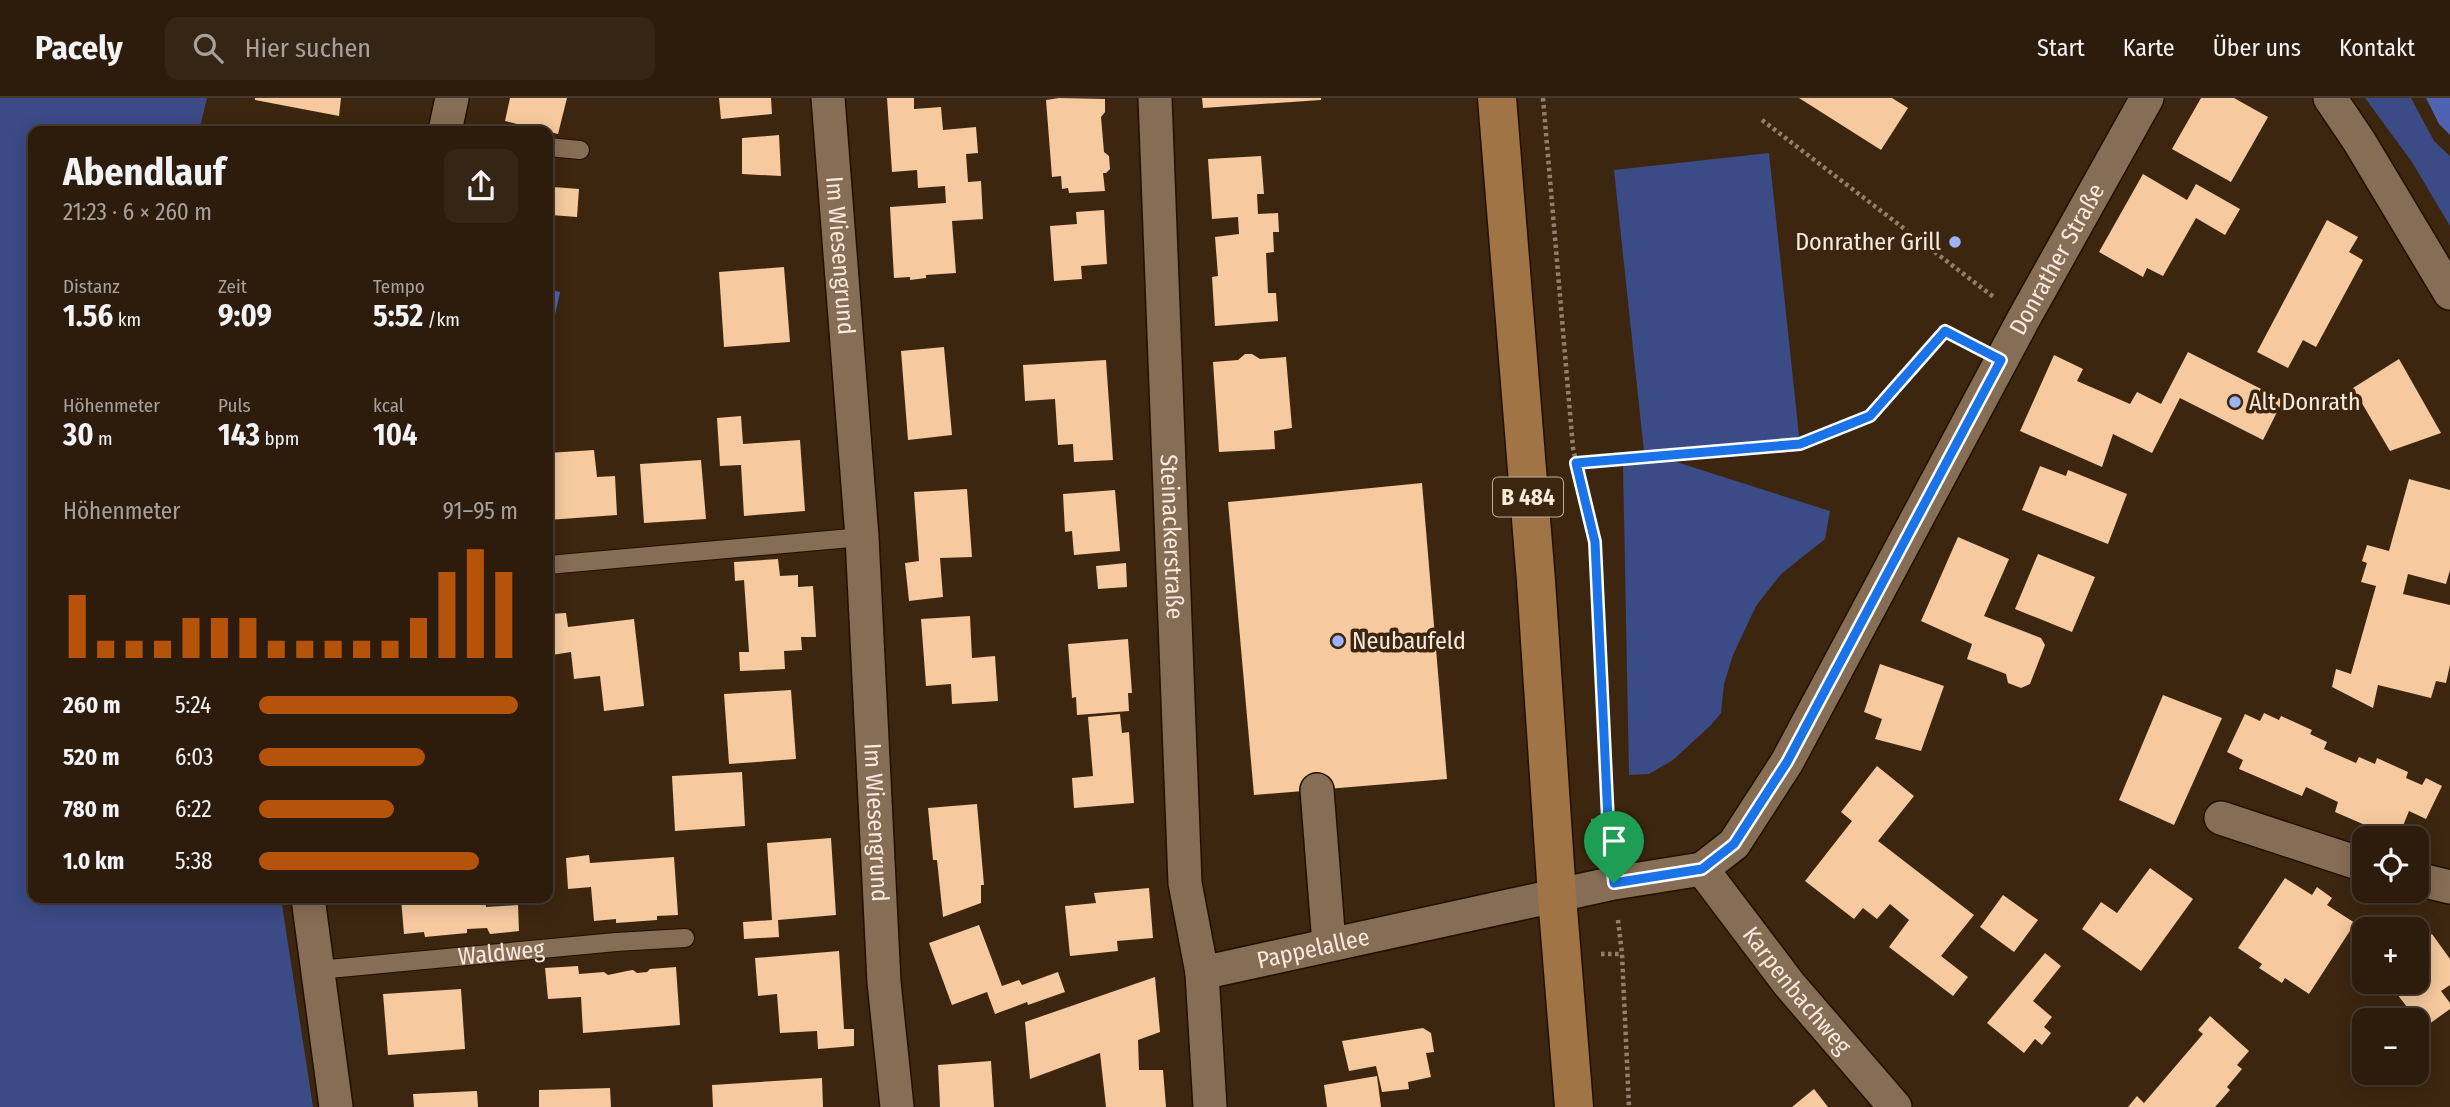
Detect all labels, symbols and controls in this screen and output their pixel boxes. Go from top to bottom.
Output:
search box [165,17,655,80]
text: Pacely [35,28,123,68]
icon: search [189,29,227,67]
text: Hier suchen [245,33,371,64]
text: Start [2037,34,2085,62]
text: Karte [2123,34,2175,62]
text: Über uns [2213,34,2301,62]
text: Kontakt [2339,34,2415,62]
text: Abendlauf [63,149,225,195]
button: share [444,149,518,223]
street label: Im Wiesengrund [820,175,860,336]
street label: Donrather Straße [2004,179,2110,340]
text: 21:23 · 6 × 260 m [63,198,212,226]
place label: Donrather Grill [1795,228,1941,256]
marker: Donrather Grill [1947,234,1963,250]
text: Distanz [63,275,120,298]
text: Zeit [218,275,247,298]
text: Tempo [373,275,425,298]
text: 1.56 [63,298,113,334]
text: 9:09 [218,298,272,334]
text: 5:52 [373,298,423,334]
text: km [113,308,141,331]
text: /km [423,308,460,331]
place label: Alt Donrath [2249,388,2361,416]
text: Höhenmeter [63,394,160,417]
text: Puls [218,394,251,417]
text: kcal [373,394,404,417]
marker: Alt Donrath [2227,394,2243,410]
text: 30 [63,417,94,453]
text: 143 [218,417,260,453]
text: 104 [373,417,418,453]
text: m [94,427,113,450]
text: bpm [260,427,299,450]
street label: Steinackerstraße [1155,454,1189,620]
road number: B 484 [1493,478,1563,516]
text: Höhenmeter [63,497,180,525]
text: 91–95 m [443,497,518,525]
place label: Neubaufeld [1352,627,1466,655]
marker: Neubaufeld [1330,633,1346,649]
text: 260 m [63,691,121,719]
text: 5:24 [175,691,211,719]
street label: Im Wiesengrund [858,742,894,902]
text: 520 m [63,743,120,771]
text: 6:03 [175,743,213,771]
text: 780 m [63,795,120,823]
text: 6:22 [175,795,212,823]
pin [1584,811,1644,883]
icon: arrive [1595,822,1633,860]
map controls [2352,826,2429,1085]
button: locate [2352,826,2429,903]
text: 1.0 km [63,847,124,875]
text: 5:38 [175,847,213,875]
button: + [2352,917,2429,994]
street label: Karpenbachweg [1737,921,1857,1060]
street label: Pappelallee [1254,923,1372,975]
street label: Waldweg [457,935,546,971]
button: − [2352,1008,2429,1085]

